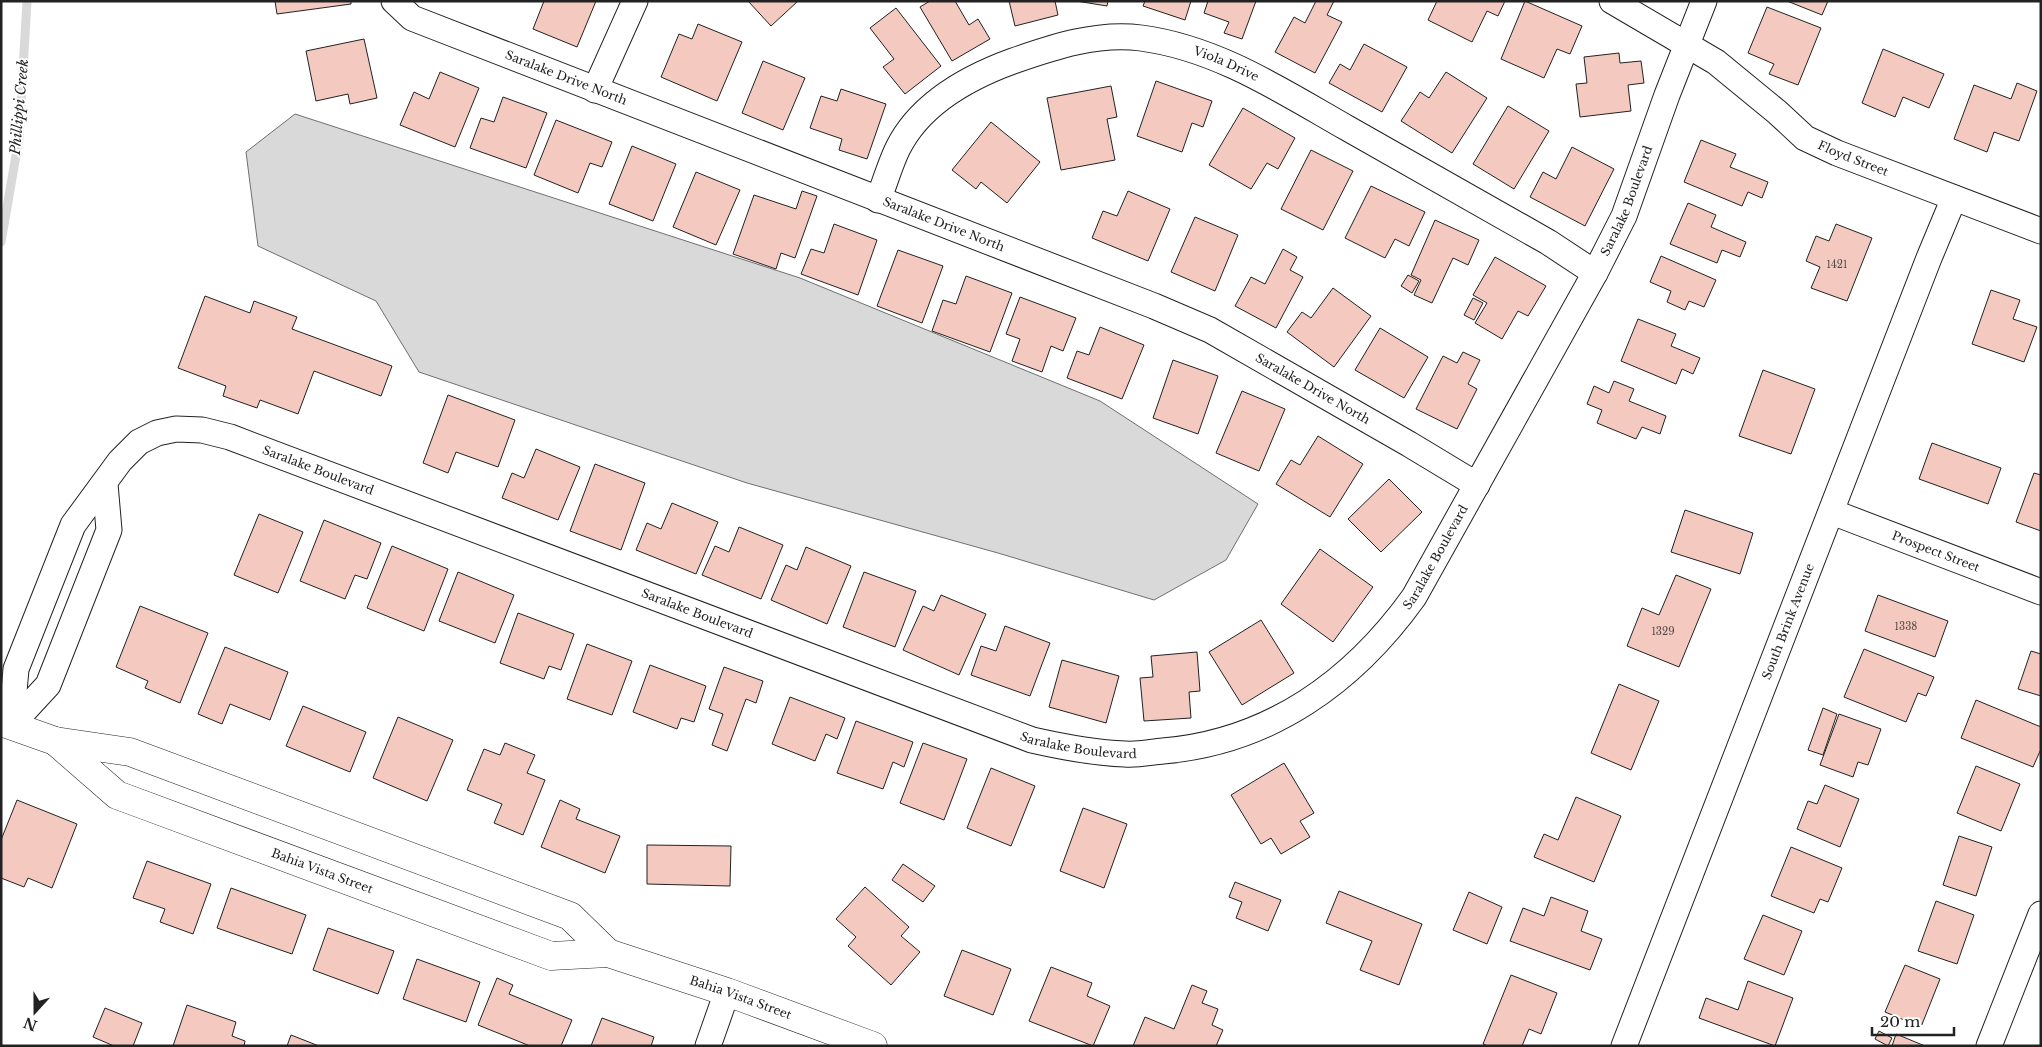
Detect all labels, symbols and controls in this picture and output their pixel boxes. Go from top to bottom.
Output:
street label: Viola Drive [1191,43,1262,84]
street label: Saralake Drive North [503,47,629,108]
water label: Phillippi Creek [6,58,32,157]
street label: Floyd Street [1816,137,1891,179]
street label: Saralake Boulevard [1597,143,1655,258]
street label: Saralake Drive North [881,193,1007,254]
house number: 1421 [1827,258,1847,271]
street label: Saralake Drive North [1253,350,1373,427]
street label: Saralake Boulevard [260,442,376,498]
street label: Saralake Boulevard [1399,502,1471,612]
street label: Prospect Street [1890,528,1982,575]
street label: South Brink Avenue [1759,561,1817,682]
street label: Saralake Boulevard [639,585,755,641]
house number: 1338 [1895,620,1917,633]
house number: 1329 [1651,625,1675,638]
street label: Saralake Boulevard [1018,728,1137,761]
street label: Bahia Vista Street [269,845,376,896]
street label: Bahia Vista Street [688,972,794,1022]
north arrow [10,987,60,1037]
scale bar [1872,1004,1954,1036]
text: 20 m [1880,1012,1920,1031]
text: N [21,1013,40,1035]

